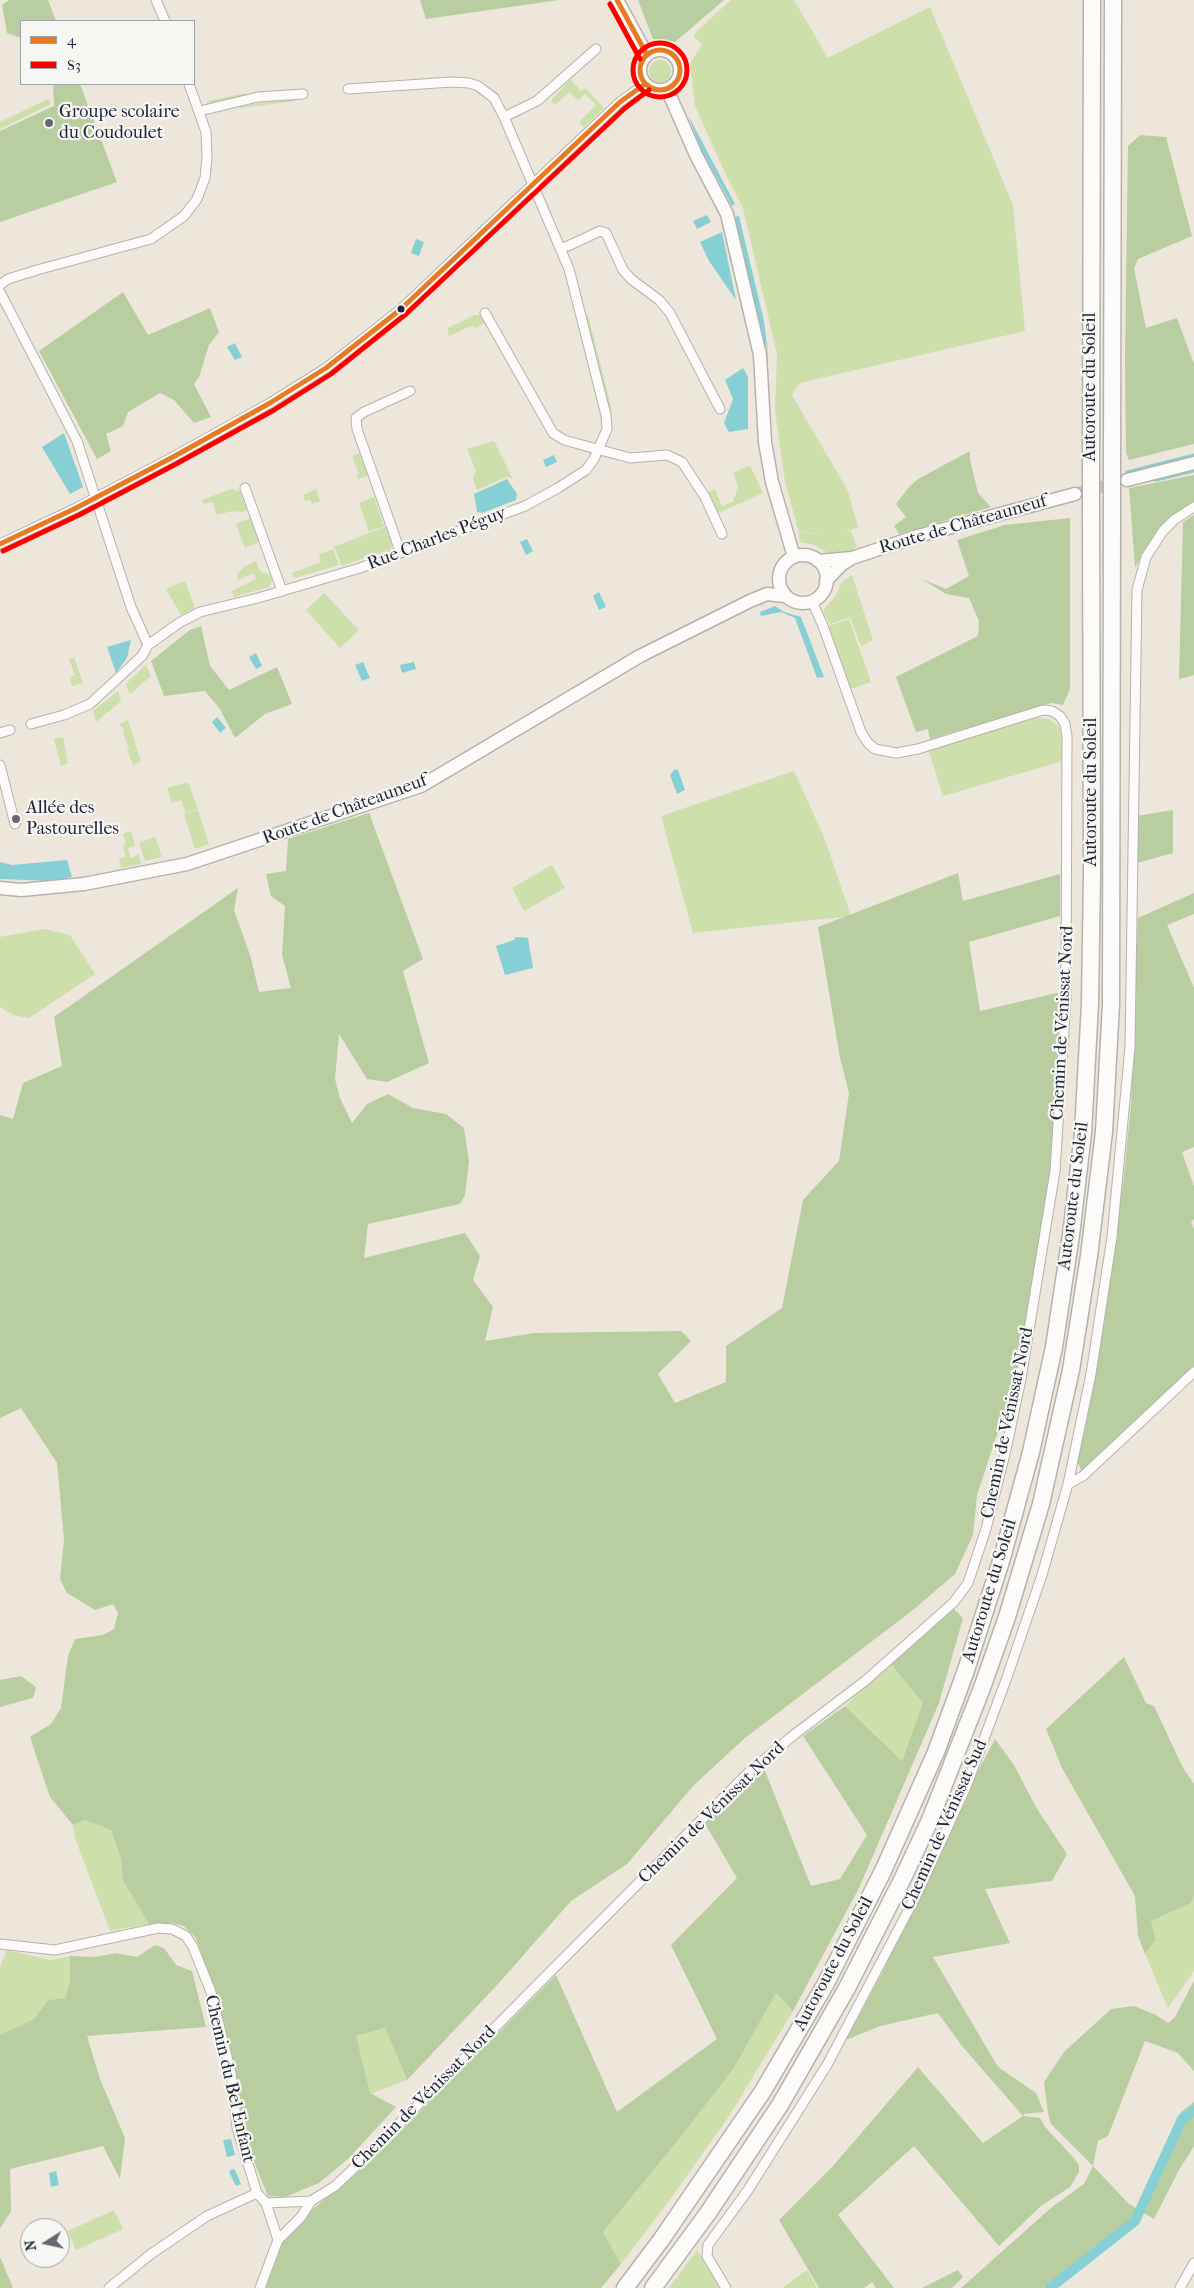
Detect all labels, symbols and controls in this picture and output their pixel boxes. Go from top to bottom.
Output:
legend [20,20,195,85]
text: 4 [67,31,76,49]
text: S3 [67,56,81,74]
place label: Groupe scolaire du Coudoulet [59,102,180,144]
marker: Groupe scolaire du Coudoulet [43,117,55,129]
unlabelled marker [396,304,406,314]
street label: Autoroute du Soleil [1080,313,1102,461]
street label: Route de Châteauneuf [877,491,1049,559]
street label: Rue Charles Péguy [365,503,509,575]
street label: Autoroute du Soleil [1081,718,1103,866]
street label: Route de Châteauneuf [260,770,430,850]
place label: Allée des Pastourelles [26,798,119,841]
marker: Allée des Pastourelles [10,813,22,825]
street label: Chemin de Vénissat Nord [1047,925,1079,1121]
street label: Autoroute du Soleil [1054,1121,1094,1271]
street label: Chemin de Vénissat Nord [977,1325,1039,1521]
street label: Autoroute du Soleil [958,1517,1022,1665]
street label: Chemin de Vénissat Sud [898,1736,992,1914]
street label: Chemin de Vénissat Nord [634,1737,790,1889]
street label: Autoroute du Soleil [789,1893,879,2035]
street label: Chemin du Bel Enfant [199,1993,259,2165]
street label: Chemin de Vénissat Nord [347,2021,501,2175]
north arrow [20,2218,70,2268]
text: N [21,2239,40,2252]

